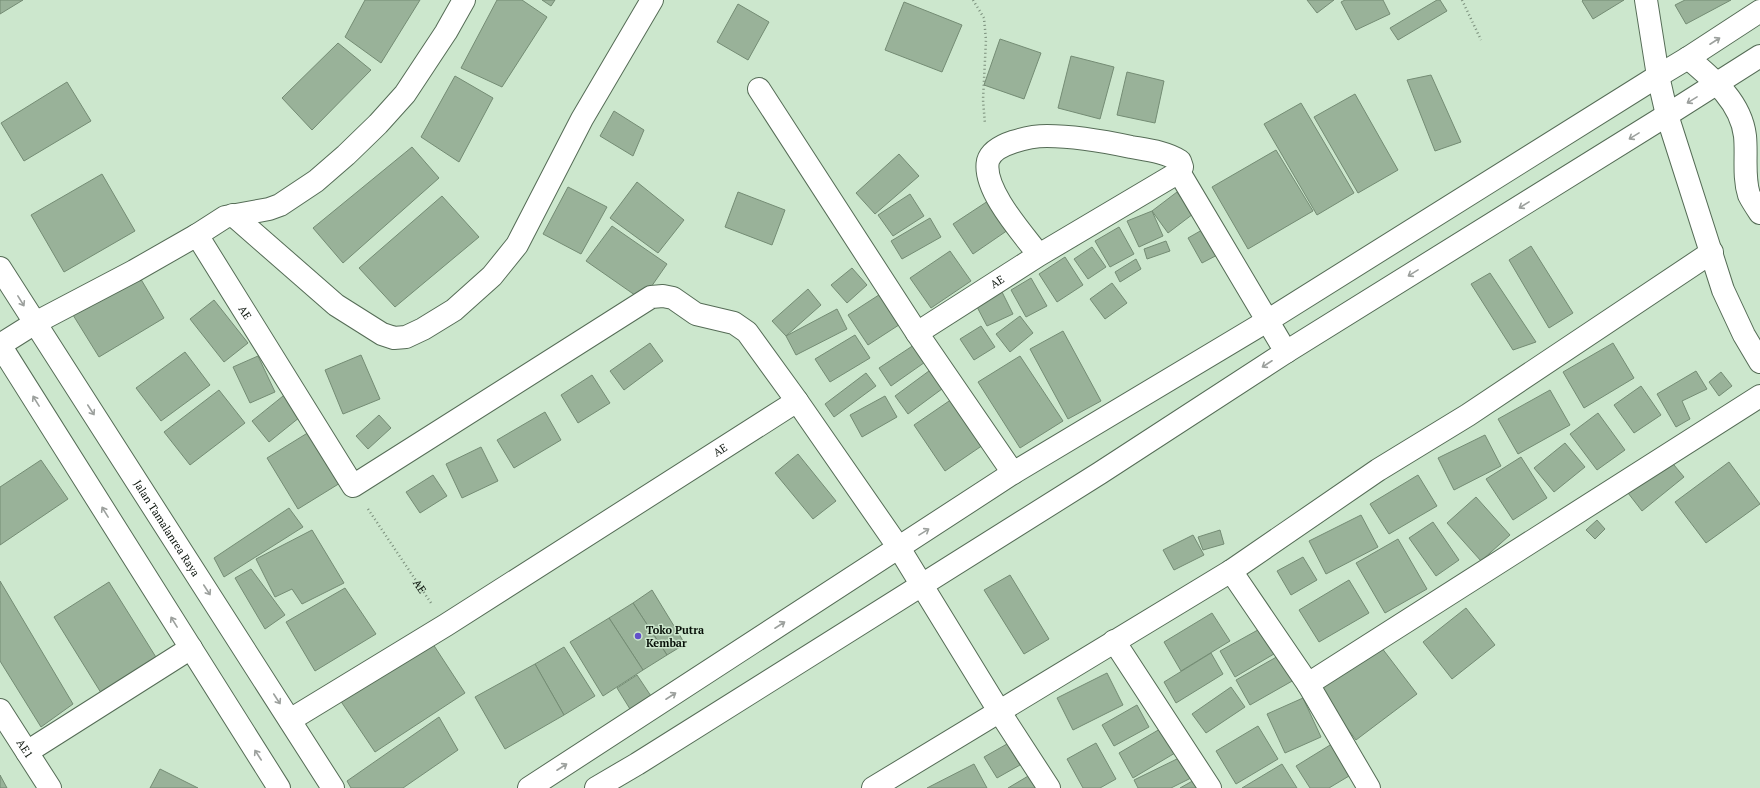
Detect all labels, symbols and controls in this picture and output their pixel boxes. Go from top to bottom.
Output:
one-way arrow [1709,37,1720,45]
one-way arrow [1686,96,1698,104]
one-way arrow [1629,132,1640,140]
one-way arrow [1518,201,1530,209]
one-way arrow [1407,270,1419,278]
street label: AE [988,272,1007,291]
one-way arrow [17,295,25,306]
street label: AE [236,303,255,322]
one-way arrow [1262,360,1273,368]
one-way arrow [31,395,39,407]
one-way arrow [87,404,95,415]
street label: AE [711,440,730,460]
street label: Jalan Tamalanrea Raya [131,477,203,579]
one-way arrow [101,506,109,517]
one-way arrow [918,527,930,535]
street label: AE [410,577,429,596]
one-way arrow [203,584,211,595]
one-way arrow [170,617,178,628]
one-way arrow [774,621,785,629]
place label: Toko Putra Kembar [646,623,704,650]
marker: Toko Putra Kembar [633,631,643,641]
one-way arrow [665,692,676,700]
one-way arrow [273,693,281,704]
street label: AE1 [14,737,36,761]
one-way arrow [254,750,262,761]
one-way arrow [556,763,567,771]

